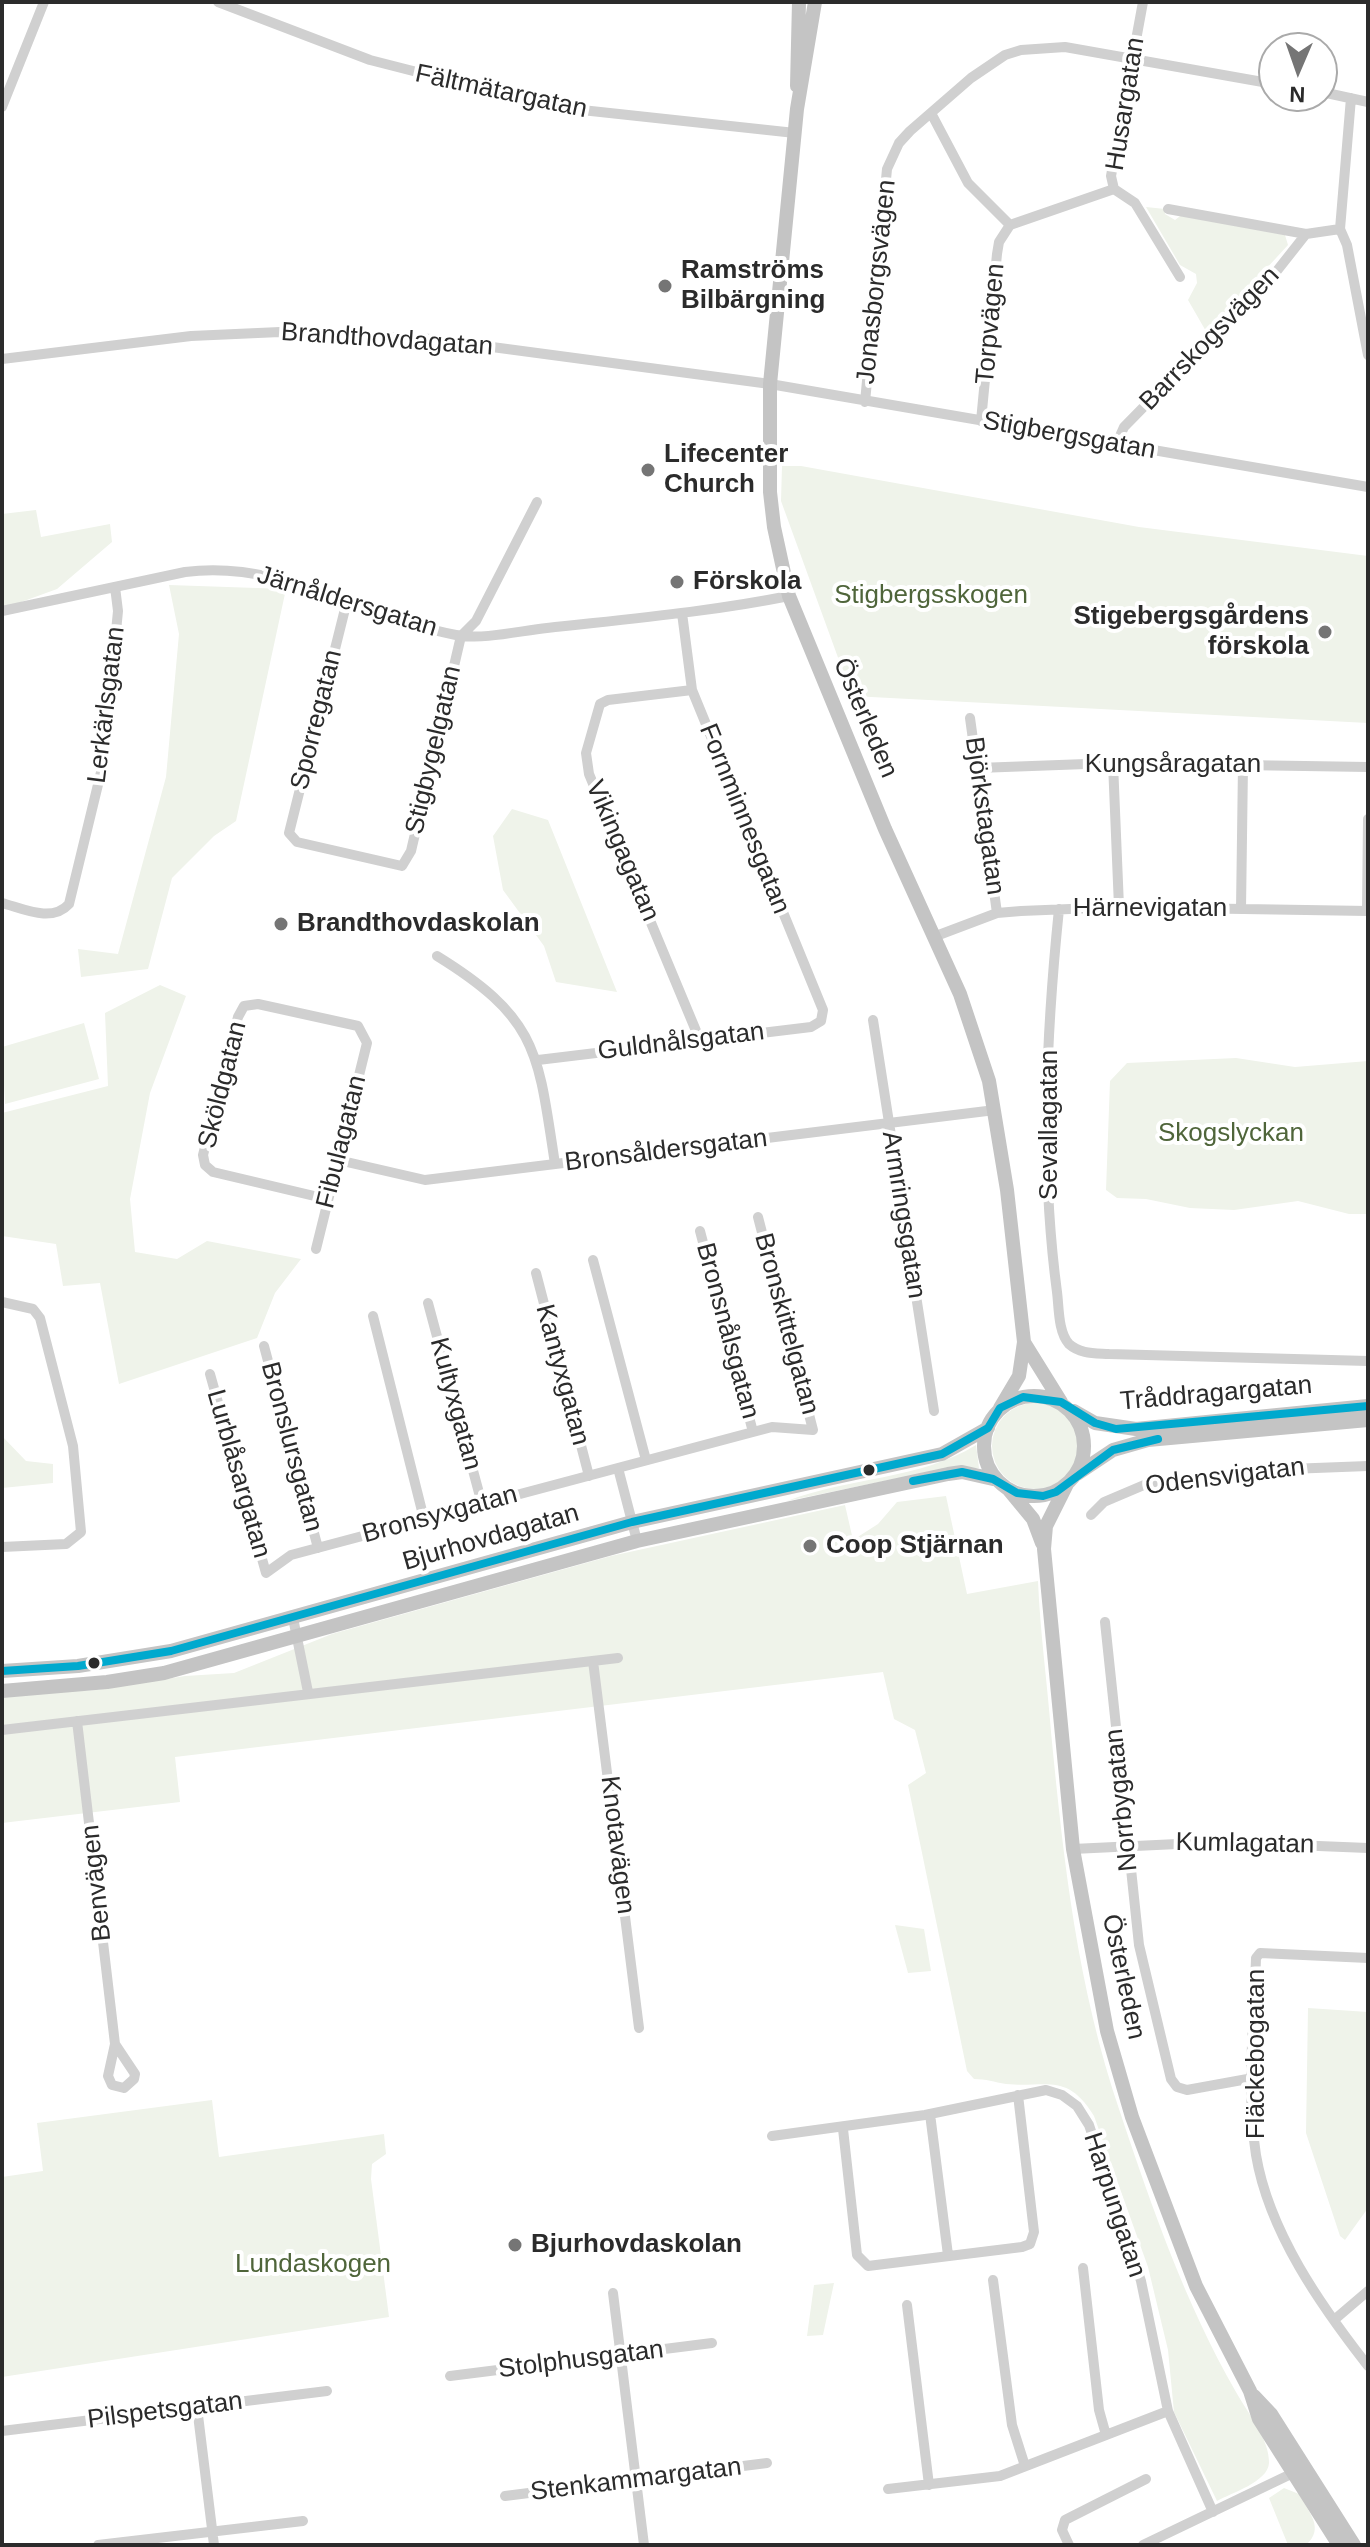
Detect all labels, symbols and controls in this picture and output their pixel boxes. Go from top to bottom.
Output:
north arrow [1258,32,1338,112]
street label: Husargatan [1100,35,1152,173]
street label: Fältmätargatan [412,59,590,125]
text: N [1289,82,1306,107]
street label: Jonasborgsvägen [851,178,903,386]
place label: Ramströms Bilbärgning [681,255,825,316]
street label: Barrskogsvägen [1134,261,1286,417]
street label: Torpvägen [970,262,1012,386]
marker: Ramströms Bilbärgning [656,277,674,295]
street label: Brandthovdagatan [280,317,494,363]
street label: Stigbergsgatan [980,405,1158,467]
place label: Lifecenter Church [664,439,788,500]
marker: Lifecenter Church [639,461,657,479]
street label: Järnåldersgatan [253,560,441,644]
place label: Förskola [693,566,801,598]
marker: Förskola [668,573,686,591]
park label: Stigbergsskogen [834,580,1028,612]
place label: Stigebergsgårdens förskola [1073,601,1309,662]
marker: Stigebergsgårdens förskola [1316,623,1334,641]
street label: Lerkärlsgatan [82,625,132,785]
street label: Sporregatan [285,647,349,793]
street label: Österleden [826,653,904,783]
street label: Stigbygelgatan [399,663,469,837]
street label: Fornminnesgatan [692,719,796,919]
street label: Björkstagatan [957,735,1011,897]
street label: Kungsåragatan [1085,749,1261,781]
street label: Vikingagatan [578,776,666,926]
street label: Härnevigatan [1073,893,1227,925]
place label: Brandthovdaskolan [297,908,540,940]
marker: Brandthovdaskolan [272,915,290,933]
street label: Guldnålsgatan [596,1016,766,1068]
street label: Sköldgatan [192,1018,254,1152]
street label: Sevallagatan [1034,1050,1066,1200]
street label: Fibulagatan [310,1072,374,1212]
park label: Skogslyckan [1158,1118,1304,1150]
street label: Bronsåldersgatan [563,1123,769,1179]
street label: Armringsgatan [874,1129,932,1301]
street label: Bronskittelgatan [747,1230,825,1418]
street label: Bronsnålsgatan [689,1240,765,1422]
street label: Kantyxgatan [528,1301,596,1449]
street label: Kultyxgatan [422,1334,488,1474]
street label: Bronslursgatan [253,1359,329,1535]
street label: Tråddragargatan [1119,1370,1313,1418]
street label: Lurblåsargatan [199,1386,277,1562]
street label: Odensvigatan [1143,1452,1307,1502]
unlabelled marker [861,1462,877,1478]
street label: Bronsyxgatan [359,1479,521,1551]
street label: Bjurhovdagatan [399,1498,583,1578]
place label: Coop Stjärnan [826,1530,1004,1562]
marker: Coop Stjärnan [801,1537,819,1555]
unlabelled marker [86,1655,102,1671]
street label: Norrbygatan [1099,1727,1145,1873]
street label: Knotavägen [593,1774,641,1916]
street label: Benvägen [75,1823,119,1943]
street label: Kumlagatan [1175,1827,1315,1861]
street label: Österleden [1095,1912,1151,2042]
street label: Fläckebogatan [1241,1969,1273,2139]
street label: Harpungatan [1076,2129,1152,2281]
place label: Bjurhovdaskolan [531,2229,742,2261]
marker: Bjurhovdaskolan [506,2236,524,2254]
park label: Lundaskogen [235,2249,391,2281]
street label: Stolphusgatan [497,2334,665,2386]
street label: Pilspetsgatan [86,2386,244,2436]
street label: Stenkammargatan [529,2452,743,2508]

